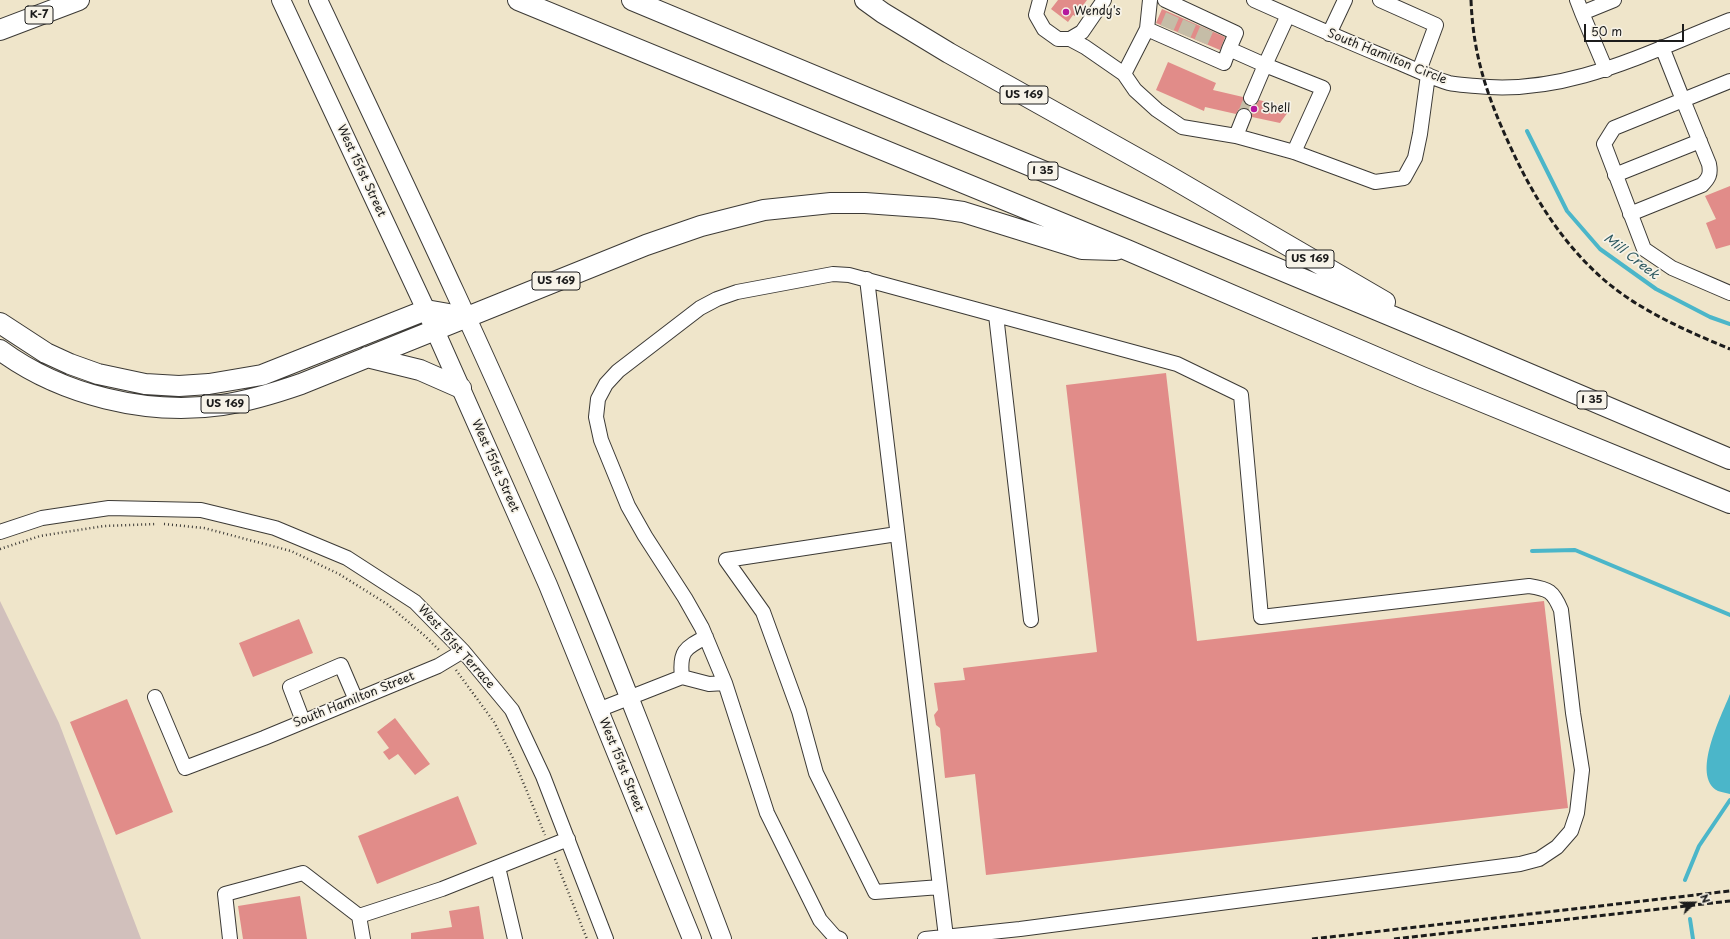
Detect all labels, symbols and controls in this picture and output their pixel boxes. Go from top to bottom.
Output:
place label: Wendy's [1074,5,1121,19]
road number: K-7 [25,6,53,24]
marker: Wendy's [1061,7,1071,17]
scale bar [1586,16,1686,42]
text: 50 m [1591,22,1622,40]
street label: South Hamilton Circle [1325,26,1449,88]
road number: US 169 [1000,86,1048,104]
place label: Shell [1262,102,1290,116]
marker: Shell [1249,104,1259,114]
street label: West 151st Street [333,123,389,219]
road number: I 35 [1028,162,1058,180]
water label: Mill Creek [1600,231,1662,283]
road number: US 169 [1286,250,1334,268]
road number: US 169 [532,272,580,290]
road number: I 35 [1577,391,1607,409]
road number: US 169 [201,395,249,413]
street label: West 151st Street [468,417,522,515]
street label: West 151st Terrace [415,602,497,692]
street label: South Hamilton Street [291,669,417,731]
street label: West 151st Street [596,716,646,814]
north arrow [1674,883,1714,923]
text: N [1696,891,1715,906]

